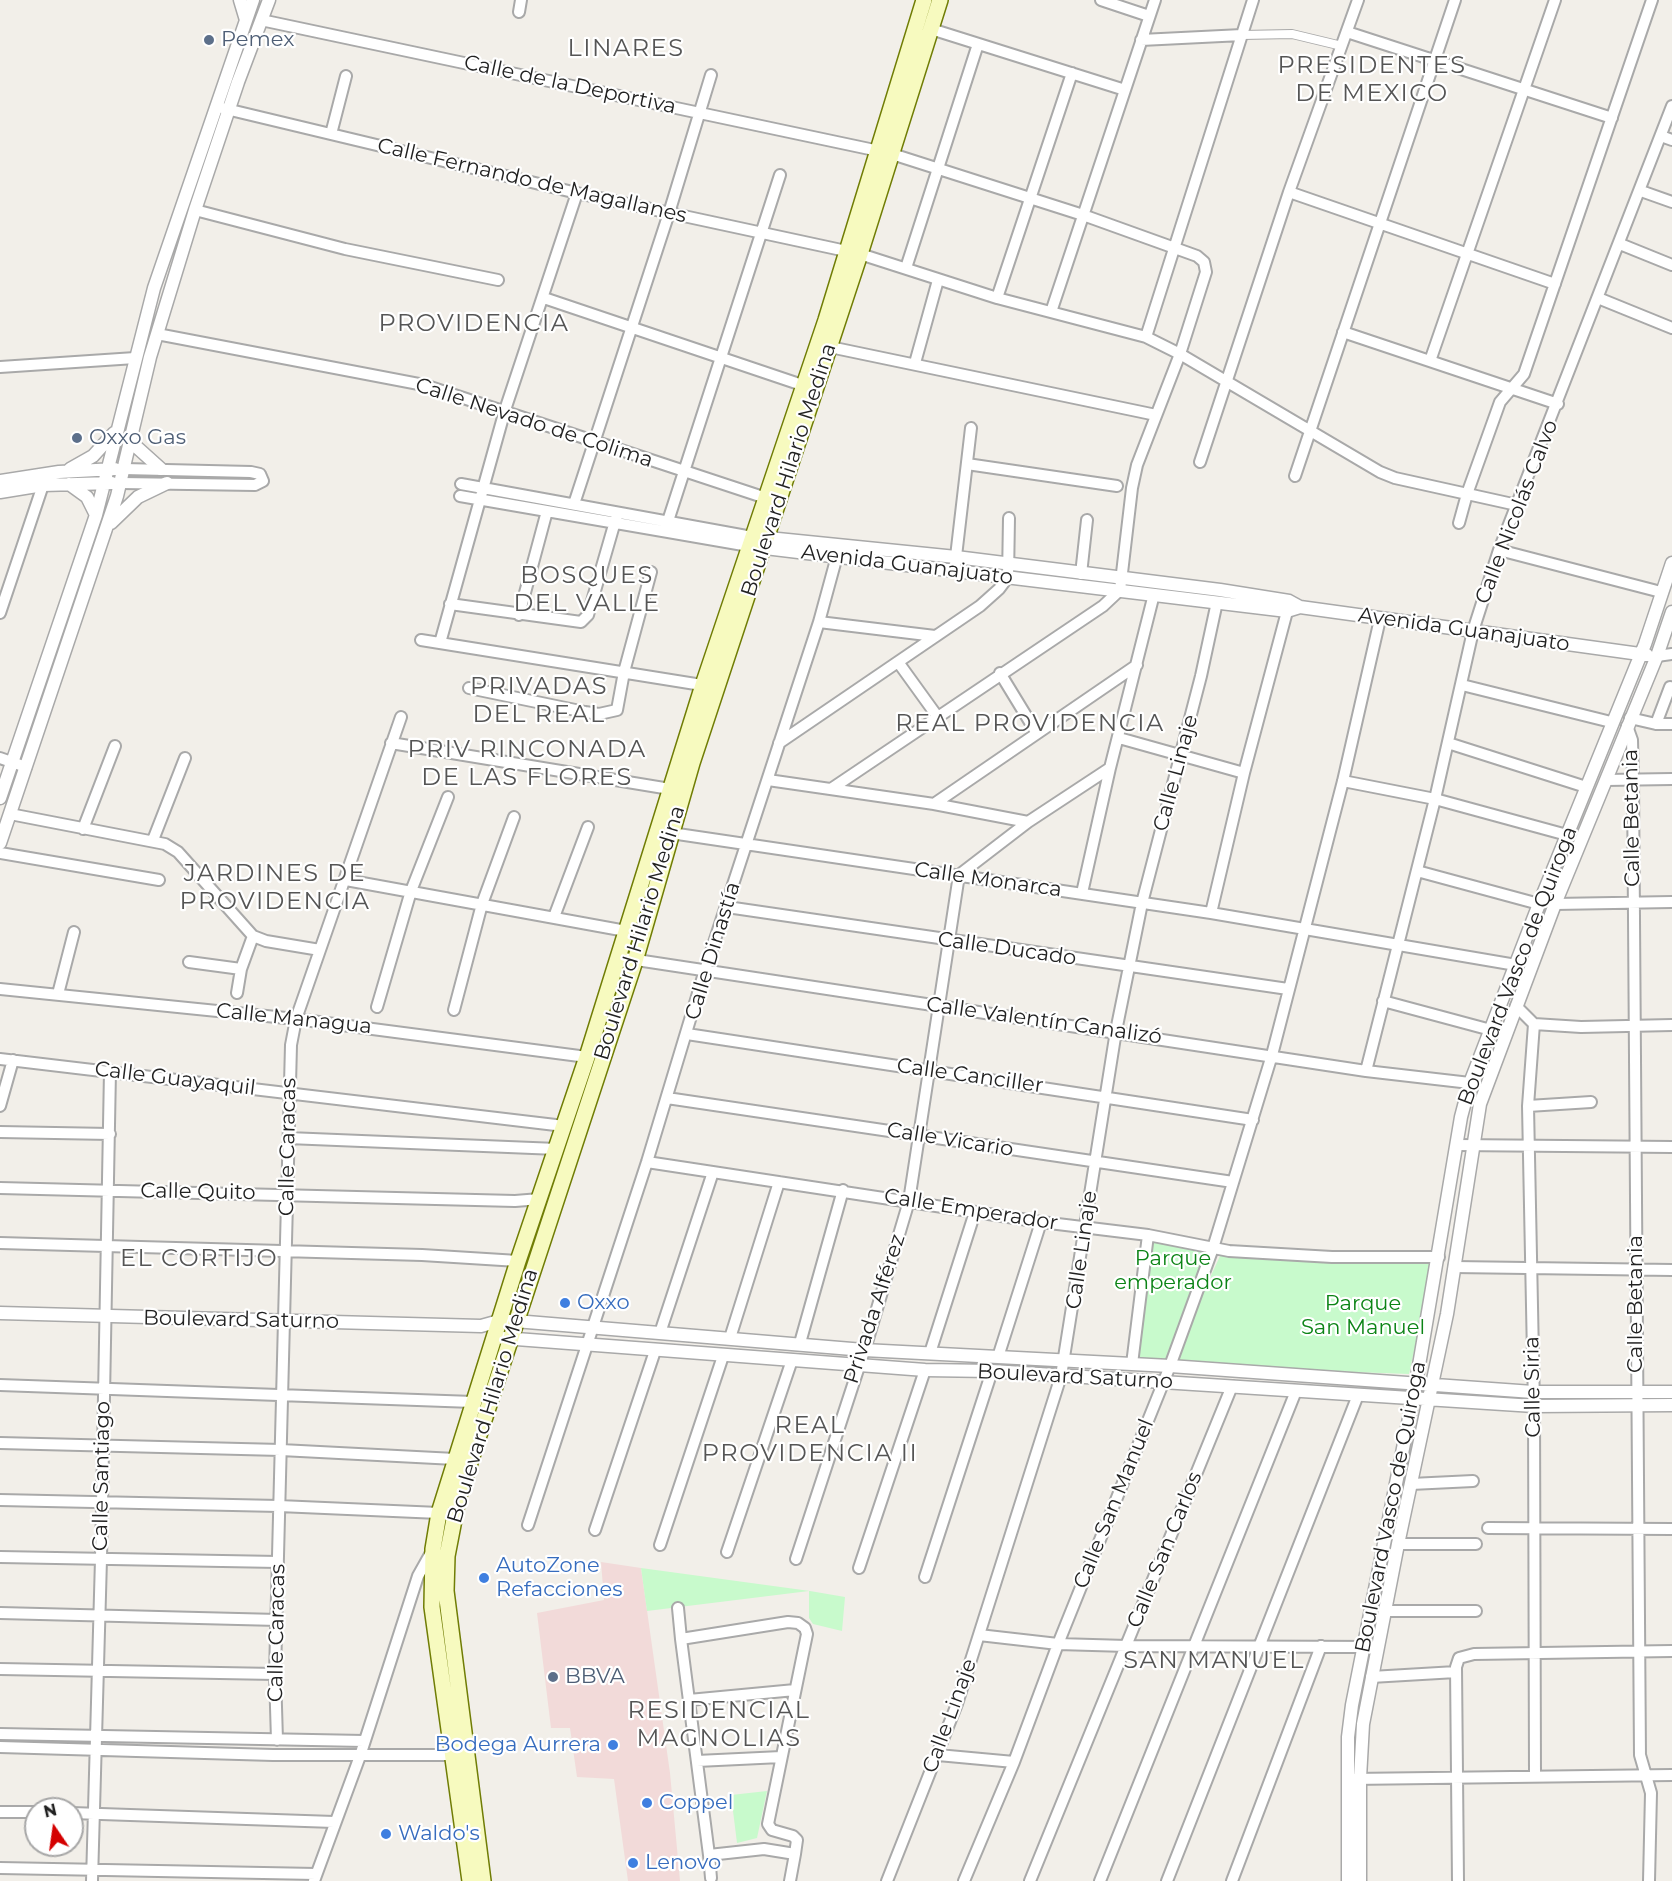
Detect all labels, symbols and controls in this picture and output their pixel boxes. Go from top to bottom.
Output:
place label: Pemex [221,27,294,53]
marker: Pemex [202,33,216,47]
district label: LINARES [568,35,684,63]
street label: Calle de la Deportiva [462,50,678,120]
district label: PRESIDENTES DE MEXICO [1278,52,1466,108]
street label: Calle Fernando de Magallanes [375,133,689,229]
district label: PROVIDENCIA [379,310,569,338]
street label: Boulevard Hilario Medina [736,340,842,600]
street label: Calle Nevado de Colima [412,373,656,473]
street label: Calle Nicolás Calvo [1470,417,1564,607]
place label: Oxxo Gas [89,425,186,451]
marker: Oxxo Gas [70,431,84,445]
street label: Avenida Guanajuato [800,540,1014,590]
district label: BOSQUES DEL VALLE [513,562,661,618]
street label: Avenida Guanajuato [1357,603,1571,657]
district label: PRIVADAS DEL REAL [470,673,608,729]
district label: REAL PROVIDENCIA [895,710,1165,738]
street label: Calle Linaje [1148,712,1204,834]
district label: PRIV RINCONADA DE LAS FLORES [407,736,647,792]
street label: Calle Betania [1618,749,1646,887]
street label: Boulevard Hilario Medina [589,803,691,1063]
street label: Boulevard Vasco de Quiroga [1453,823,1583,1109]
street label: Calle Monarca [913,857,1063,903]
district label: JARDINES DE PROVIDENCIA [180,860,370,916]
street label: Calle Dinastía [680,879,746,1023]
street label: Calle Ducado [936,927,1078,971]
street label: Calle Valentín Canalizó [925,992,1163,1050]
street label: Calle Managua [215,998,373,1040]
street label: Calle Canciller [895,1053,1045,1099]
street label: Calle Guayaquil [93,1057,257,1101]
street label: Calle Caracas [274,1078,302,1216]
street label: Calle Vicario [885,1118,1015,1162]
street label: Calle Quito [140,1178,256,1206]
street label: Calle Emperador [882,1184,1060,1236]
street label: Calle Linaje [1061,1189,1103,1311]
street label: Privada Alférez [839,1231,911,1387]
street label: Calle Betania [1623,1235,1649,1373]
district label: EL CORTIJO [120,1245,278,1273]
park label: Parque emperador [1114,1246,1232,1296]
street label: Boulevard Hilario Medina [442,1266,544,1526]
place label: Oxxo [577,1290,630,1316]
park label: Parque San Manuel [1301,1291,1425,1341]
marker: Oxxo [558,1296,572,1310]
street label: Boulevard Saturno [143,1306,339,1334]
street label: Calle Siria [1520,1336,1546,1438]
street label: Boulevard Saturno [976,1359,1174,1395]
street label: Boulevard Vasco de Quiroga [1350,1359,1432,1655]
street label: Calle Santiago [88,1401,116,1551]
district label: REAL PROVIDENCIA II [702,1412,918,1468]
street label: Calle San Manuel [1068,1416,1160,1592]
street label: Calle San Carlos [1122,1468,1208,1632]
place label: AutoZone Refacciones [496,1553,622,1603]
street label: Calle Caracas [263,1564,291,1702]
marker: AutoZone Refacciones [477,1571,491,1585]
district label: SAN MANUEL [1123,1647,1305,1675]
street label: Calle Linaje [918,1655,982,1777]
place label: BBVA [565,1664,625,1690]
marker: BBVA [546,1670,560,1684]
district label: RESIDENCIAL MAGNOLIAS [628,1697,810,1753]
place label: Bodega Aurrera [435,1732,601,1758]
marker: Bodega Aurrera [606,1738,620,1752]
place label: Coppel [659,1790,733,1816]
marker: Coppel [640,1796,654,1810]
north arrow [24,1797,84,1857]
text: N [42,1800,59,1822]
place label: Waldo's [398,1821,480,1847]
marker: Waldo's [379,1827,393,1841]
place label: Lenovo [645,1850,721,1876]
marker: Lenovo [626,1856,640,1870]

